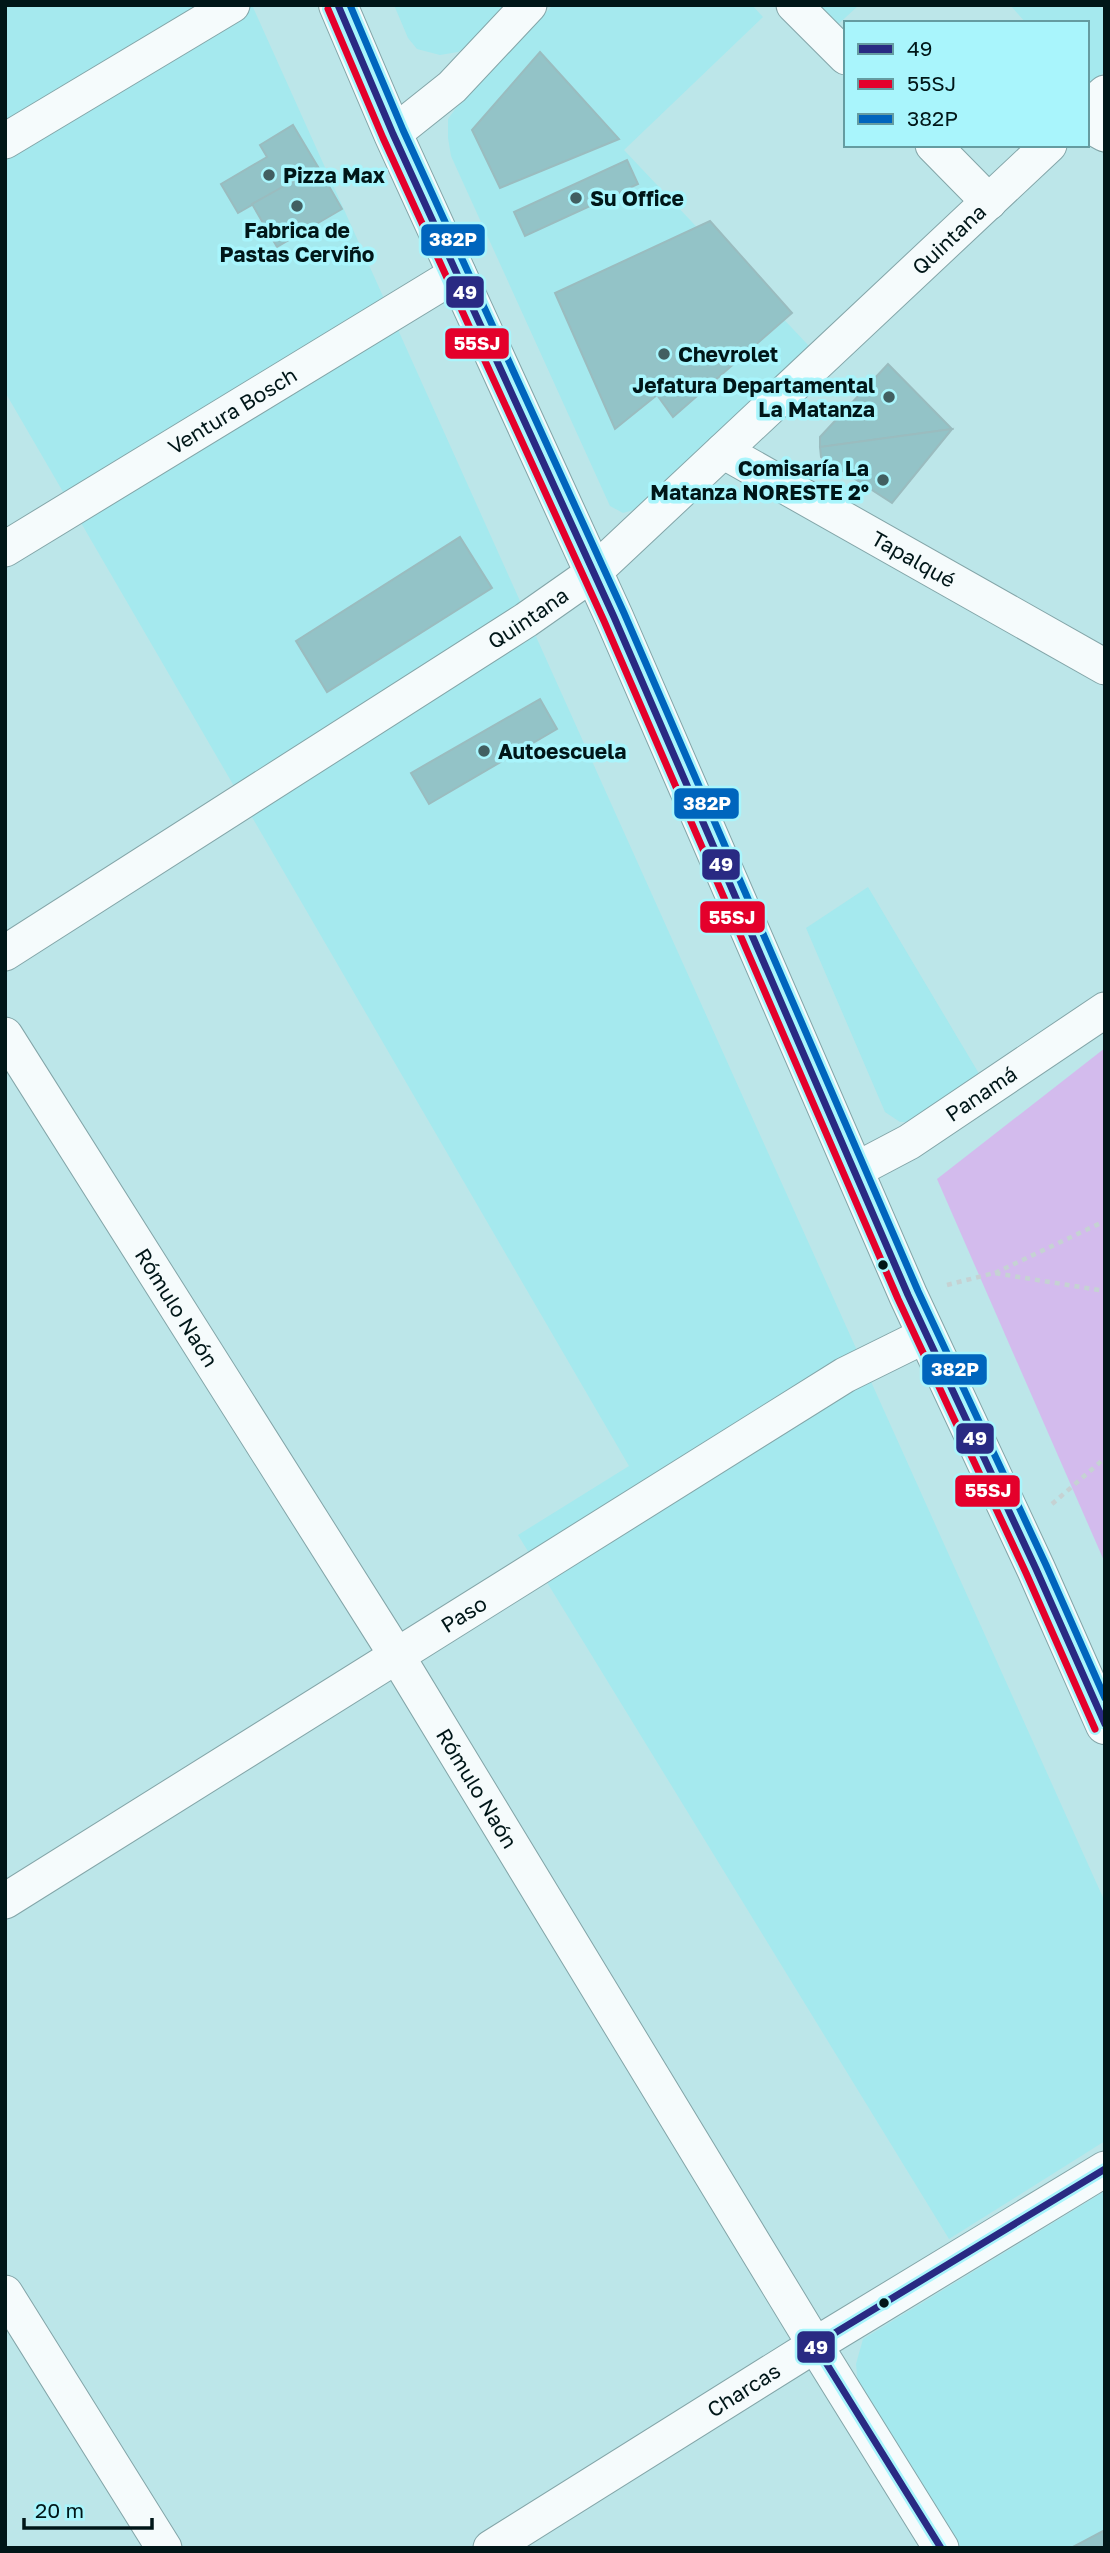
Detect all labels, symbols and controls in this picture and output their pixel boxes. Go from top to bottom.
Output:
legend [844,21,1089,147]
text: 49 [907,35,933,61]
text: 55SJ [907,70,956,96]
text: 382P [907,105,958,131]
place label: Pizza Max [283,162,385,188]
marker: Pizza Max [261,167,277,183]
place label: Su Office [590,185,684,211]
marker: Su Office [568,190,584,206]
marker: Fabrica de Pastas Cerviño [289,198,305,214]
street label: Quintana [906,198,991,280]
place label: Fabrica de Pastas Cerviño [220,217,374,267]
line badge: 382P [420,223,486,257]
text: 382P [429,227,477,250]
line badge: 49 [445,275,485,309]
text: 49 [453,280,477,303]
line badge: 55SJ [444,327,510,360]
text: 55SJ [454,331,500,354]
place label: Chevrolet [678,341,778,367]
marker: Chevrolet [656,346,672,362]
street label: Ventura Bosch [163,361,301,460]
place label: Jefatura Departamental La Matanza [632,372,875,422]
marker: Jefatura Departamental La Matanza [881,389,897,405]
place label: Comisaría La Matanza NORESTE 2° [650,455,869,505]
marker: Comisaría La Matanza NORESTE 2° [875,472,891,488]
street label: Tapalqué [867,525,960,593]
street label: Quintana [483,581,573,654]
place label: Autoescuela [498,738,626,764]
marker: Autoescuela [476,743,492,759]
line badge: 382P [673,787,740,820]
text: 382P [683,791,731,814]
line badge: 49 [701,848,741,881]
text: 49 [709,852,733,875]
line badge: 55SJ [699,900,766,934]
text: 55SJ [709,905,755,928]
street label: Panamá [940,1060,1022,1127]
street label: Rómulo Naón [130,1243,224,1372]
unlabelled marker [876,1258,890,1272]
line badge: 382P [921,1353,988,1386]
text: 382P [931,1357,979,1380]
line badge: 49 [955,1422,995,1455]
text: 49 [963,1426,987,1449]
line badge: 55SJ [954,1474,1021,1508]
text: 55SJ [965,1478,1011,1501]
street label: Paso [436,1590,491,1638]
street label: Rómulo Naón [431,1723,524,1853]
unlabelled marker [877,2296,891,2310]
line badge: 49 [796,2330,836,2364]
text: 49 [804,2335,828,2358]
street label: Charcas [702,2357,785,2422]
scale bar [24,2486,152,2530]
text: 20 m [35,2497,84,2523]

